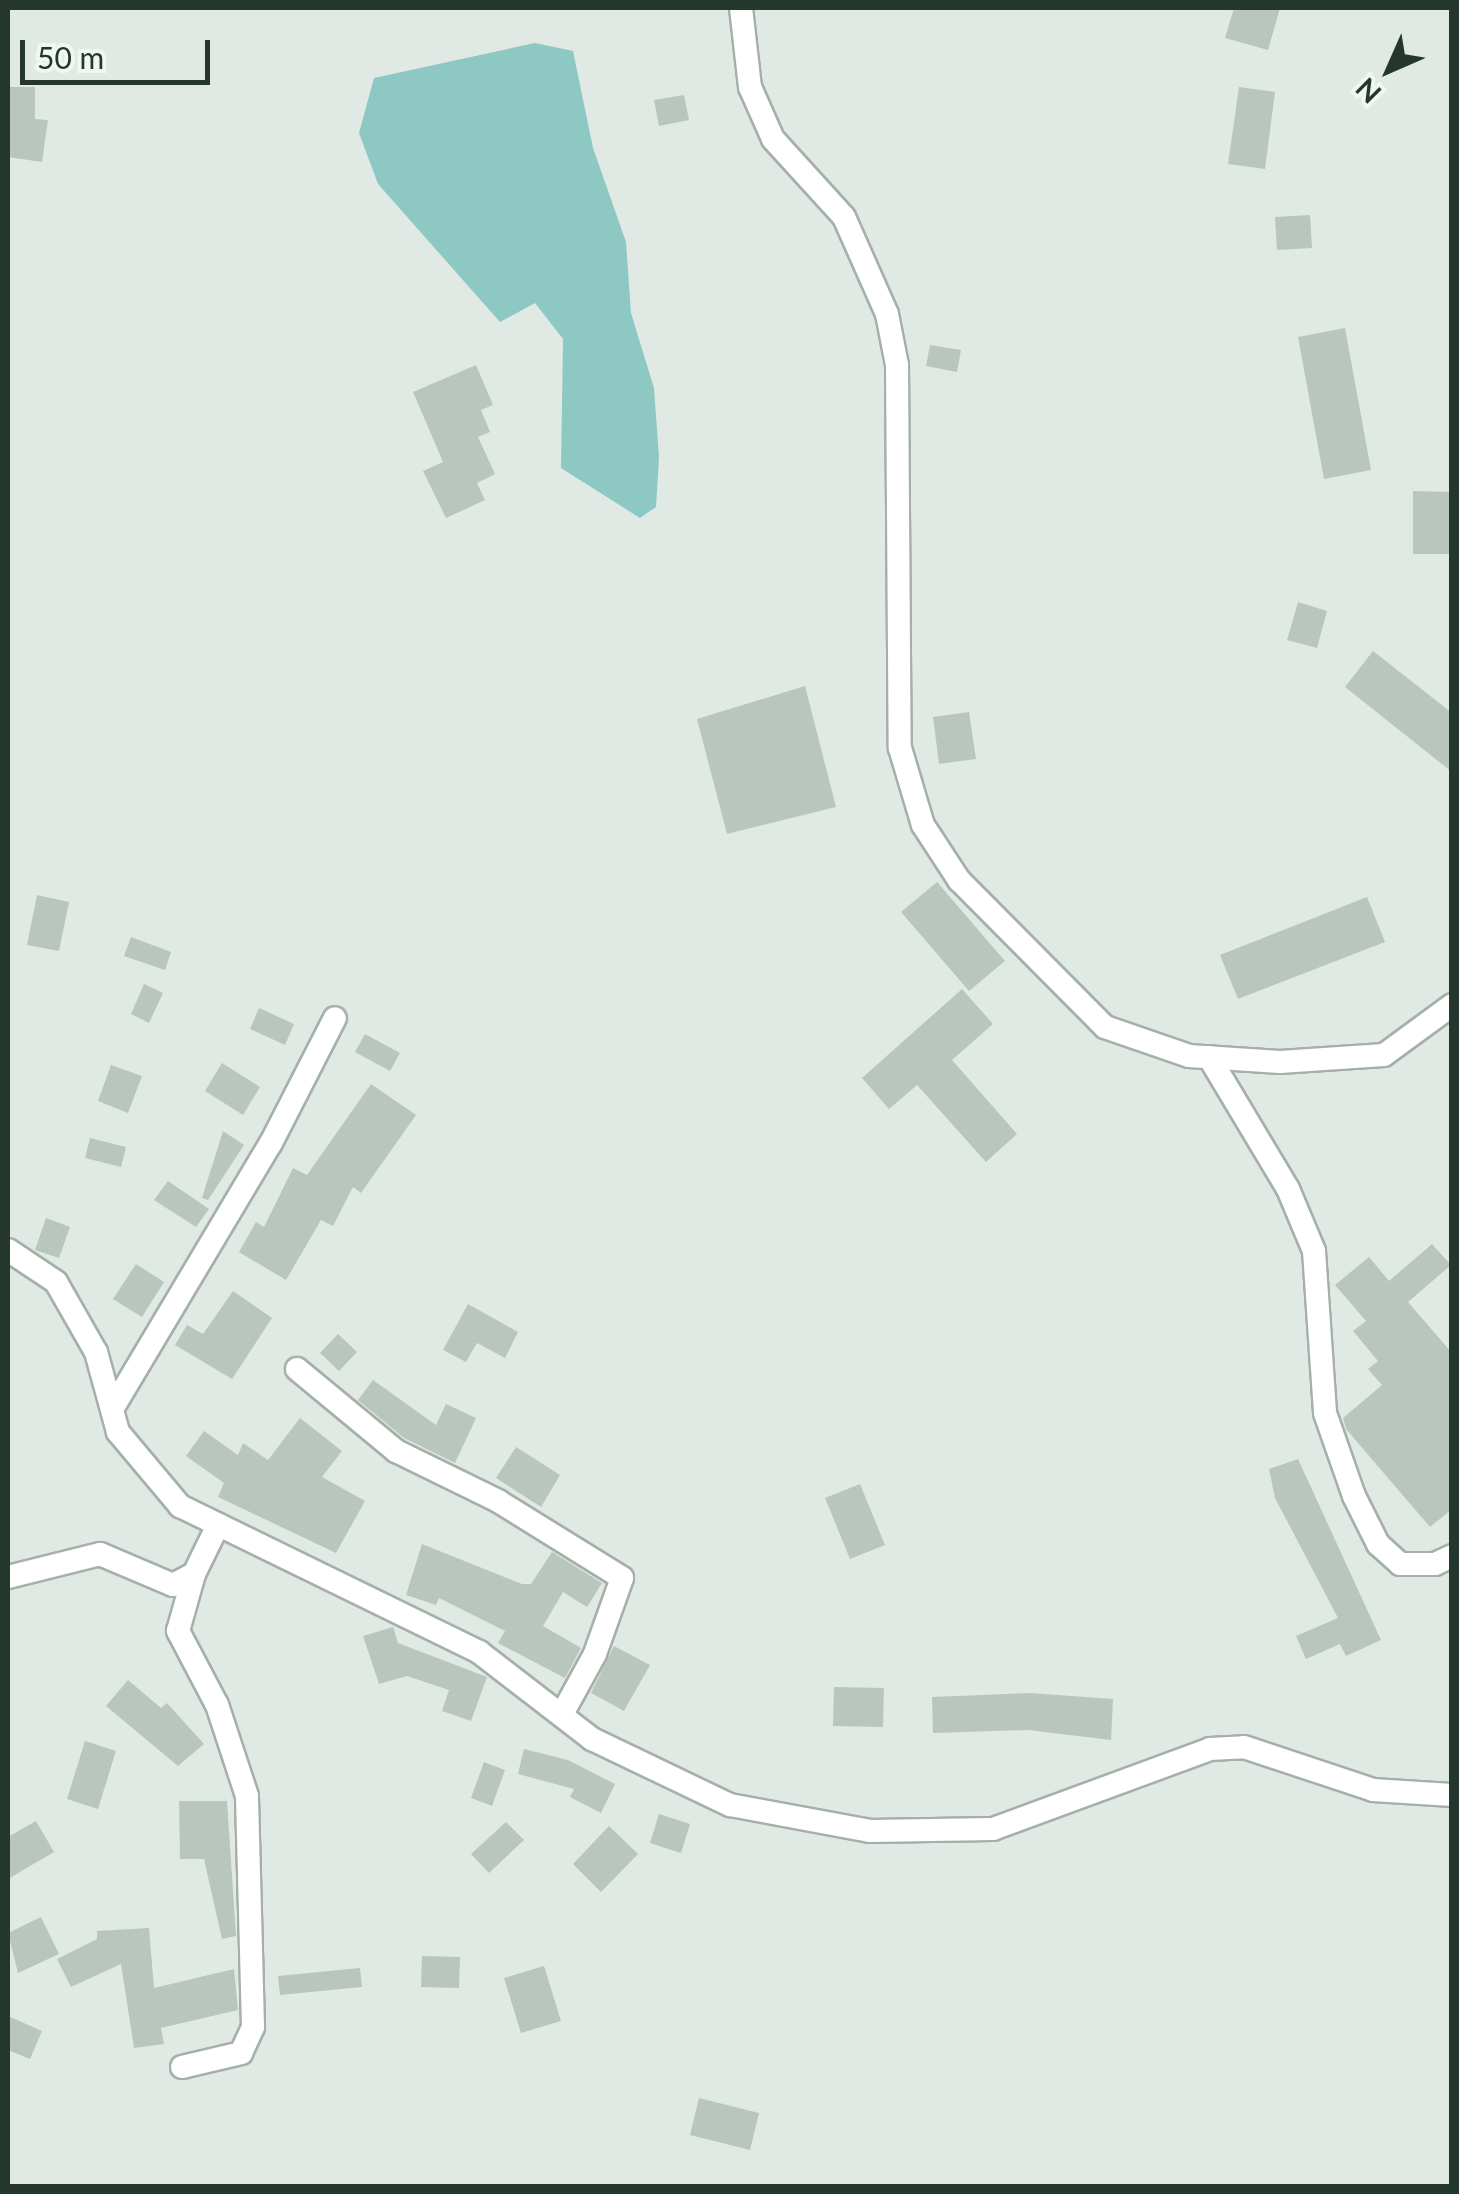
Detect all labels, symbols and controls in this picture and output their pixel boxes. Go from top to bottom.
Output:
scale bar [25,20,215,82]
north arrow [1339,20,1439,120]
text: 50 m [37,39,104,75]
text: N [1348,72,1387,111]

